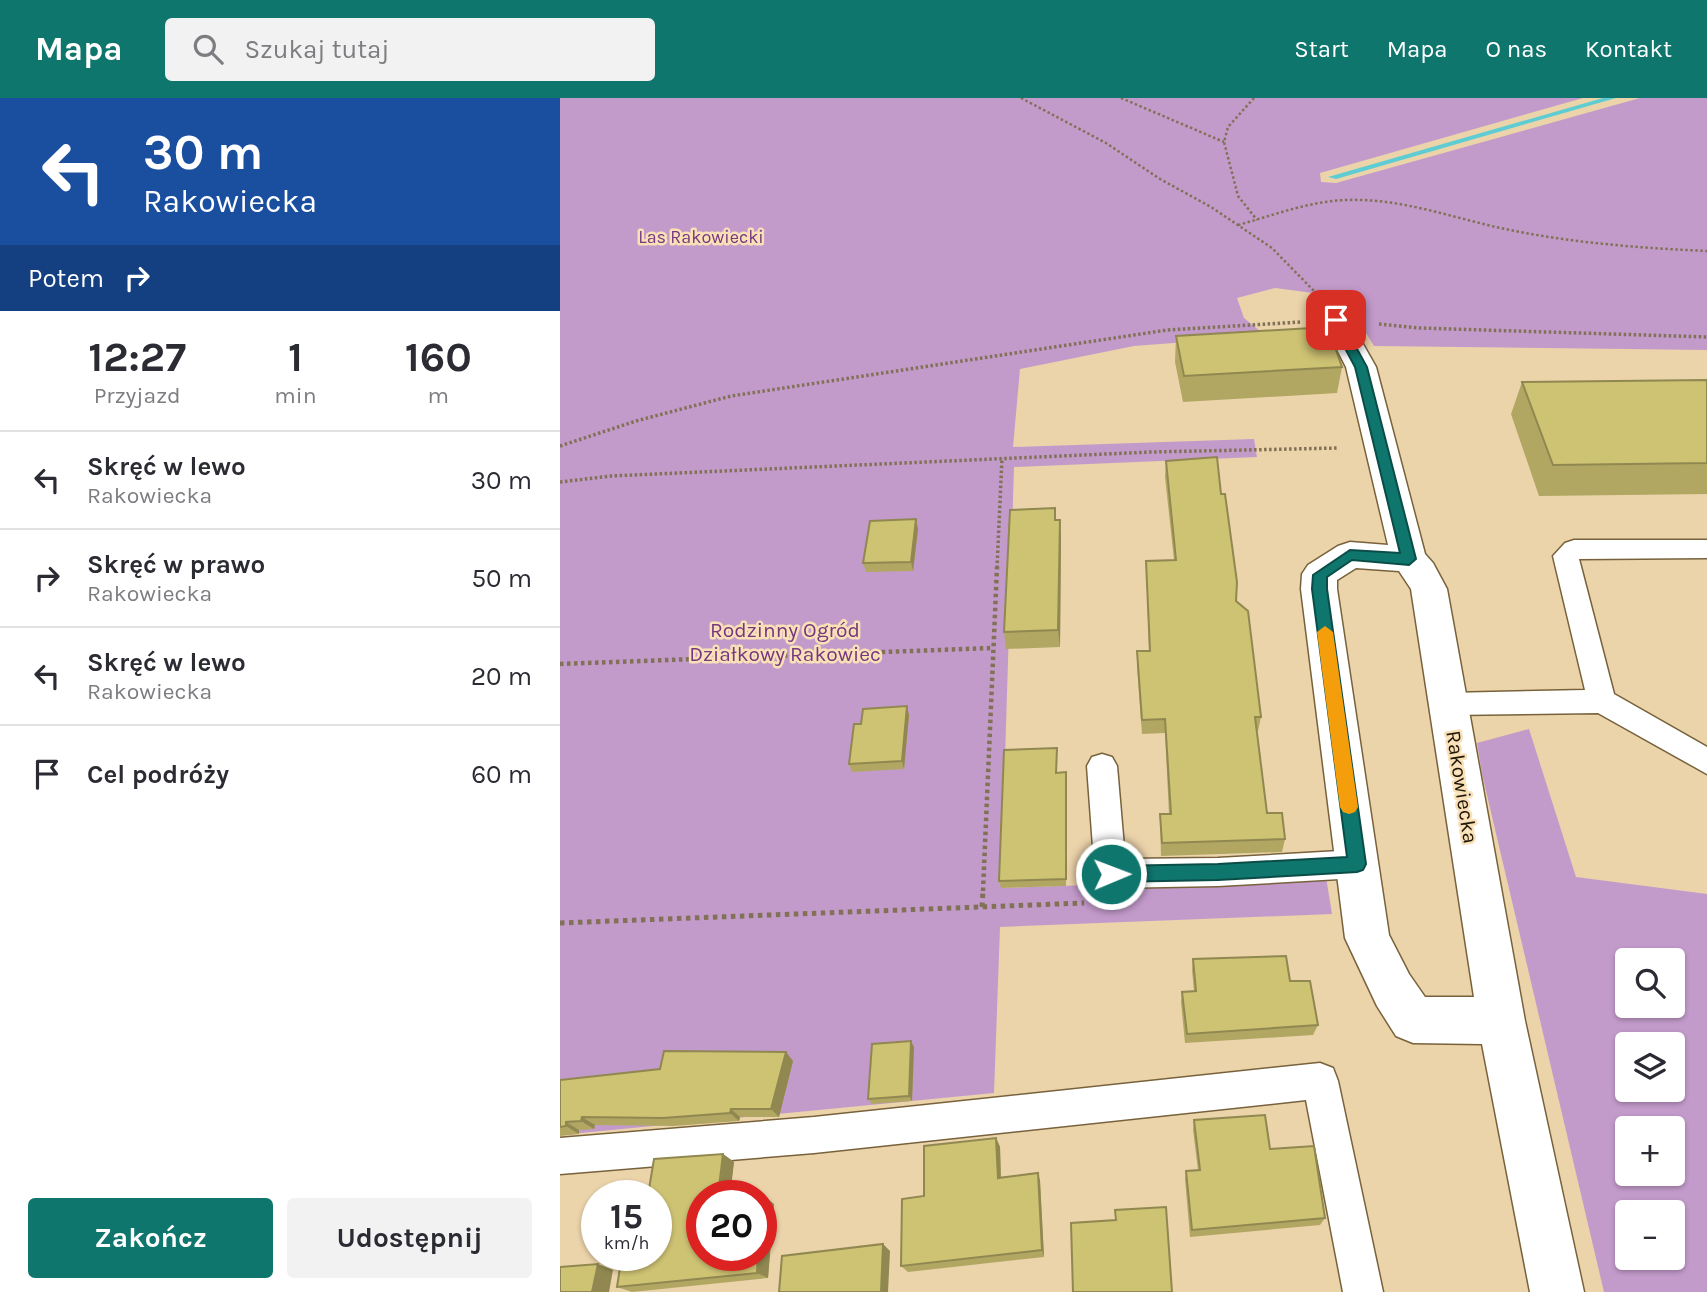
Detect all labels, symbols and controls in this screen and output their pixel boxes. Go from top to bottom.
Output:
search box [165,18,655,81]
text: Mapa [35,30,123,68]
icon: search [189,30,227,68]
text: Szukaj tutaj [245,34,389,65]
text: Start [1294,35,1349,63]
text: Mapa [1387,35,1448,63]
text: O nas [1486,35,1547,63]
text: Kontakt [1585,35,1672,63]
text: 30 m [143,124,263,181]
icon: left [28,126,119,217]
text: Rakowiecka [143,183,317,220]
park label: Las Rakowiecki [638,226,764,248]
icon: right [118,259,156,297]
text: Potem [28,263,104,294]
pin [1306,290,1366,350]
icon: arrive [1317,301,1355,339]
text: 12:27 [88,332,186,382]
text: 1 [288,332,303,382]
text: 160 [405,332,472,382]
text: Przyjazd [94,382,181,409]
text: min [274,382,317,409]
text: m [428,382,449,409]
text: Skręć w lewo [87,451,246,482]
icon: left [28,461,66,499]
text: 30 m [471,465,532,496]
text: Rakowiecka [87,482,212,509]
text: Skręć w prawo [87,549,265,580]
icon: right [28,559,66,597]
text: 50 m [471,563,532,594]
text: Rakowiecka [87,580,212,607]
park label: Rodzinny Ogród Działkowy Rakowiec [689,618,881,666]
text: Skręć w lewo [87,647,246,678]
icon: left [28,657,66,695]
text: 20 m [471,661,532,692]
text: Rakowiecka [87,678,212,705]
street label: Rakowiecka [1441,729,1483,845]
icon: arrive [28,755,66,793]
text: Cel podróży [87,759,229,790]
text: 60 m [471,759,532,790]
position arrow [1074,837,1148,911]
map controls [1615,948,1685,1270]
button: search [1615,948,1685,1018]
button: layers [1615,1032,1685,1102]
button: + [1615,1116,1685,1186]
speed limit sign: 20 [686,1180,777,1271]
text: 15 [610,1196,643,1237]
button: Zakończ [28,1198,273,1278]
button: Udostępnij [287,1198,532,1278]
button: − [1615,1200,1685,1270]
text: km/h [604,1232,649,1254]

